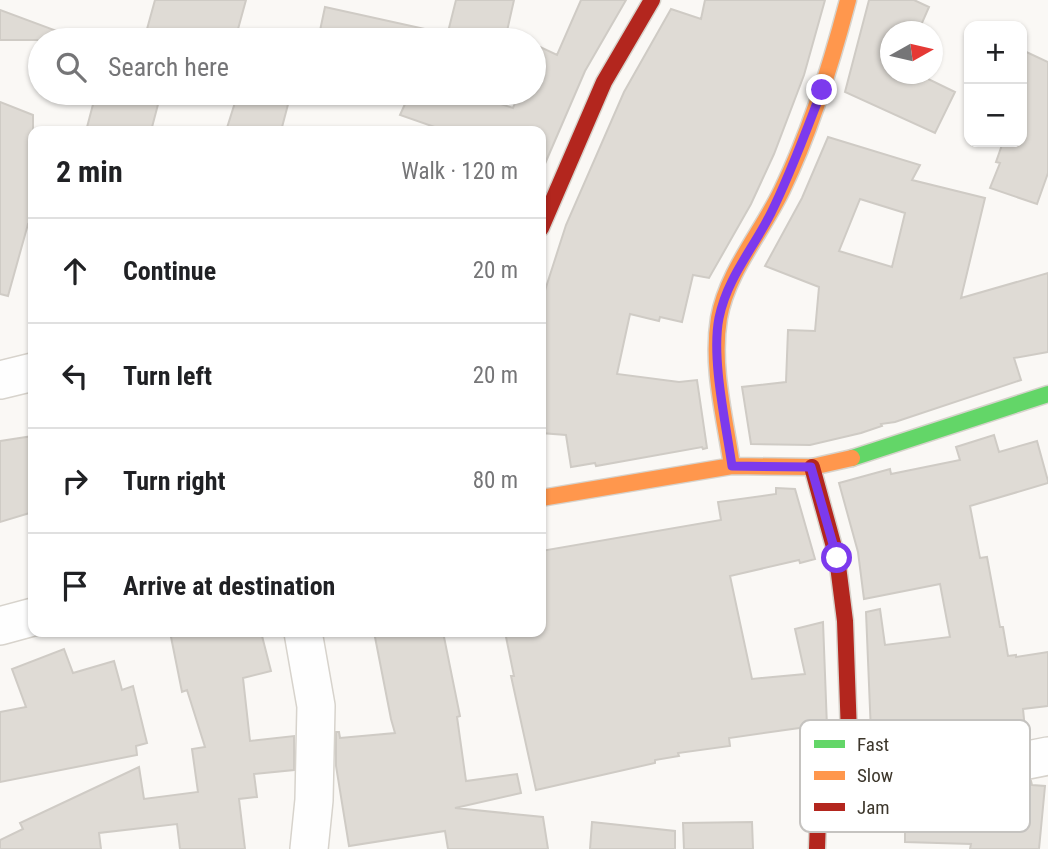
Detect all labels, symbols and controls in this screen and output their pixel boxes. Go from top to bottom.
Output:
north arrow [880,21,943,84]
map controls [964,21,1027,147]
button: + [964,21,1027,84]
search box [28,28,546,105]
icon: search [52,48,90,86]
text: Search here [108,52,229,82]
route end [806,74,837,105]
button: − [964,84,1027,147]
text: 2 min [56,154,123,189]
text: Walk · 120 m [401,158,518,185]
icon: ahead [56,252,94,290]
text: Continue [123,256,216,286]
text: 20 m [473,257,518,284]
icon: left [56,357,94,395]
text: Turn left [123,361,212,391]
text: 20 m [473,362,518,389]
icon: right [56,462,94,500]
text: Turn right [123,466,225,496]
text: 80 m [473,467,518,494]
route start [821,542,852,573]
icon: arrive [56,567,94,605]
text: Arrive at destination [123,571,335,601]
legend [800,720,1030,832]
text: Fast [857,733,889,756]
text: Slow [857,764,893,787]
text: Jam [857,796,890,819]

